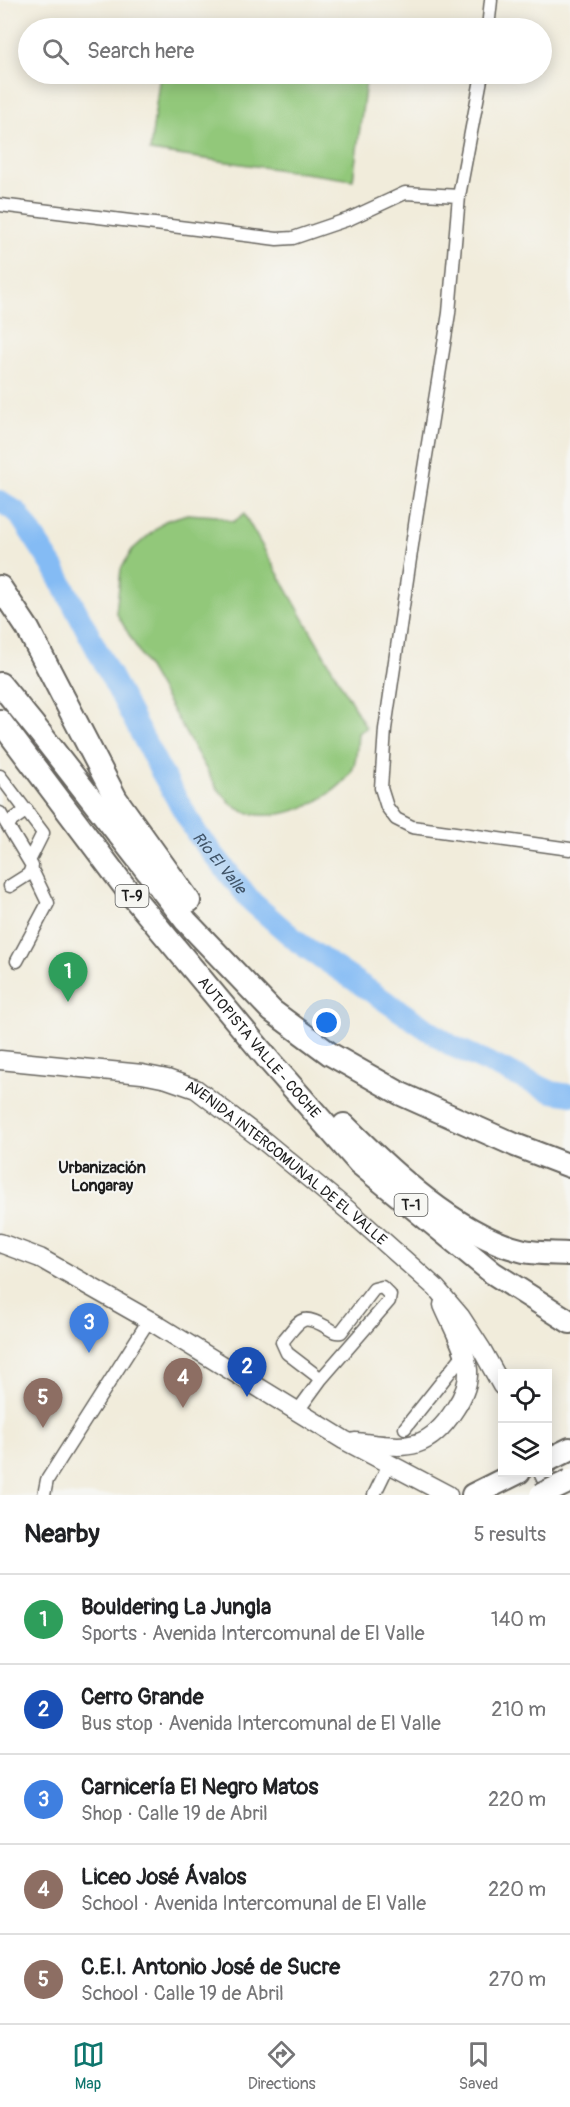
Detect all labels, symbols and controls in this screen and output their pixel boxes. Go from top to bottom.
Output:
search box [18,18,552,84]
icon: search [39,35,72,68]
text: Search here [87,37,194,65]
water label: Río El Valle [188,828,252,900]
road number: T-9 [116,885,148,907]
pin: 1 [48,952,88,1002]
street label: AUTOPISTA VALLE - COCHE [193,973,324,1123]
your location [312,1008,341,1037]
street label: AVENIDA INTERCOMUNAL DE EL VALLE [183,1077,391,1250]
district label: Urbanización Longaray [58,1158,146,1196]
road number: T-1 [394,1194,428,1216]
pin: 3 [70,1304,109,1353]
pin: 2 [228,1348,266,1397]
pin: 4 [164,1358,202,1408]
map controls [498,1369,552,1477]
button: locate [498,1369,552,1423]
pin: 5 [24,1378,63,1428]
button: layers [498,1423,552,1477]
text: Nearby [24,1518,100,1550]
text: 5 results [474,1522,546,1547]
text: Bouldering La Jungla [81,1593,271,1621]
text: 1 [40,1607,47,1632]
text: 140 m [491,1607,546,1632]
text: Sports · Avenida Intercomunal de El Valle [81,1621,425,1646]
text: Cerro Grande [81,1683,204,1711]
text: 2 [38,1697,49,1722]
text: 210 m [491,1697,546,1722]
text: Bus stop · Avenida Intercomunal de El Valle [81,1711,441,1736]
text: Carnicería El Negro Matos [81,1773,318,1801]
text: 3 [38,1787,49,1812]
text: 220 m [488,1787,546,1812]
text: Shop · Calle 19 de Abril [81,1801,268,1826]
text: Liceo José Ávalos [81,1863,246,1891]
text: 4 [38,1877,49,1902]
text: 220 m [488,1877,546,1902]
text: School · Avenida Intercomunal de El Valle [81,1891,426,1916]
text: C.E.I. Antonio José de Sucre [81,1953,340,1981]
text: 5 [38,1967,49,1992]
text: 270 m [488,1967,546,1992]
text: School · Calle 19 de Abril [81,1981,284,2006]
tab: Map [72,2038,105,2094]
tab: Directions [248,2038,316,2094]
tab: Saved [459,2038,498,2094]

